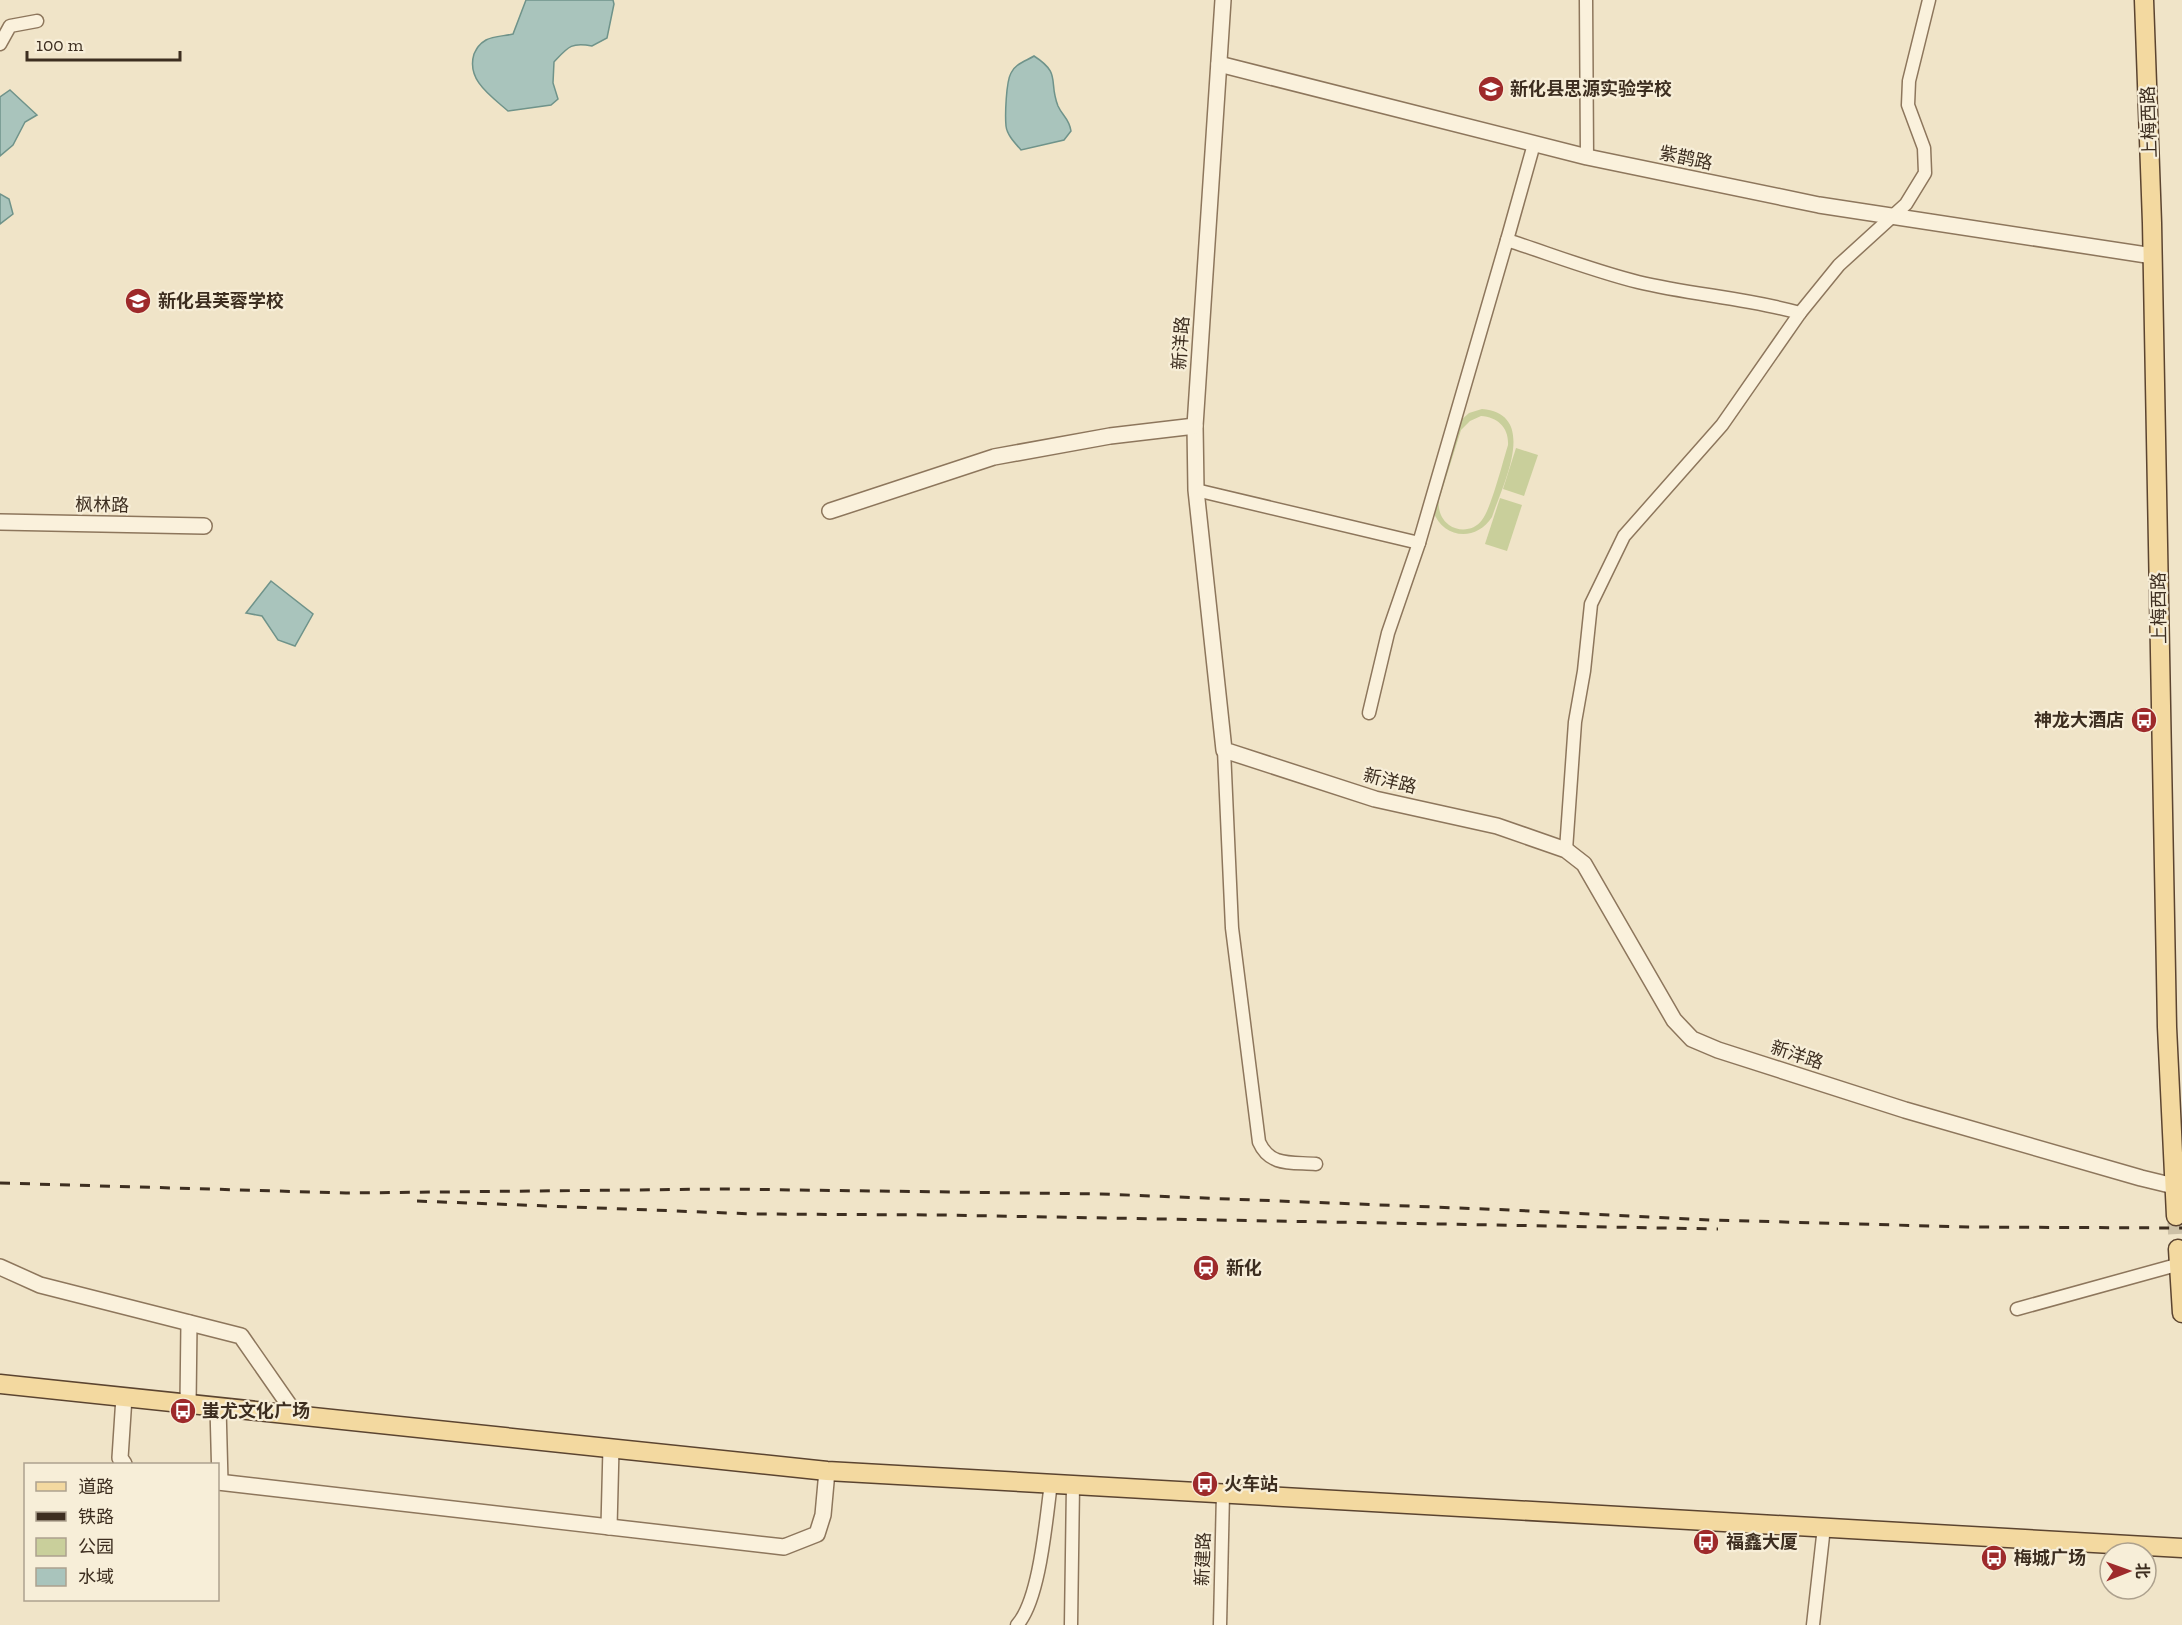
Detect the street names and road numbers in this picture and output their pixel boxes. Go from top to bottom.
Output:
street label: 上梅西路 [2137,86,2161,158]
street label: 紫鹊路 [1657,142,1715,174]
street label: 新洋路 [1168,315,1194,371]
street label: 枫林路 [75,494,129,516]
street label: 上梅西路 [2147,572,2171,644]
street label: 新洋路 [1361,764,1419,798]
street label: 新洋路 [1768,1036,1826,1074]
street label: 新建路 [1191,1532,1215,1586]

